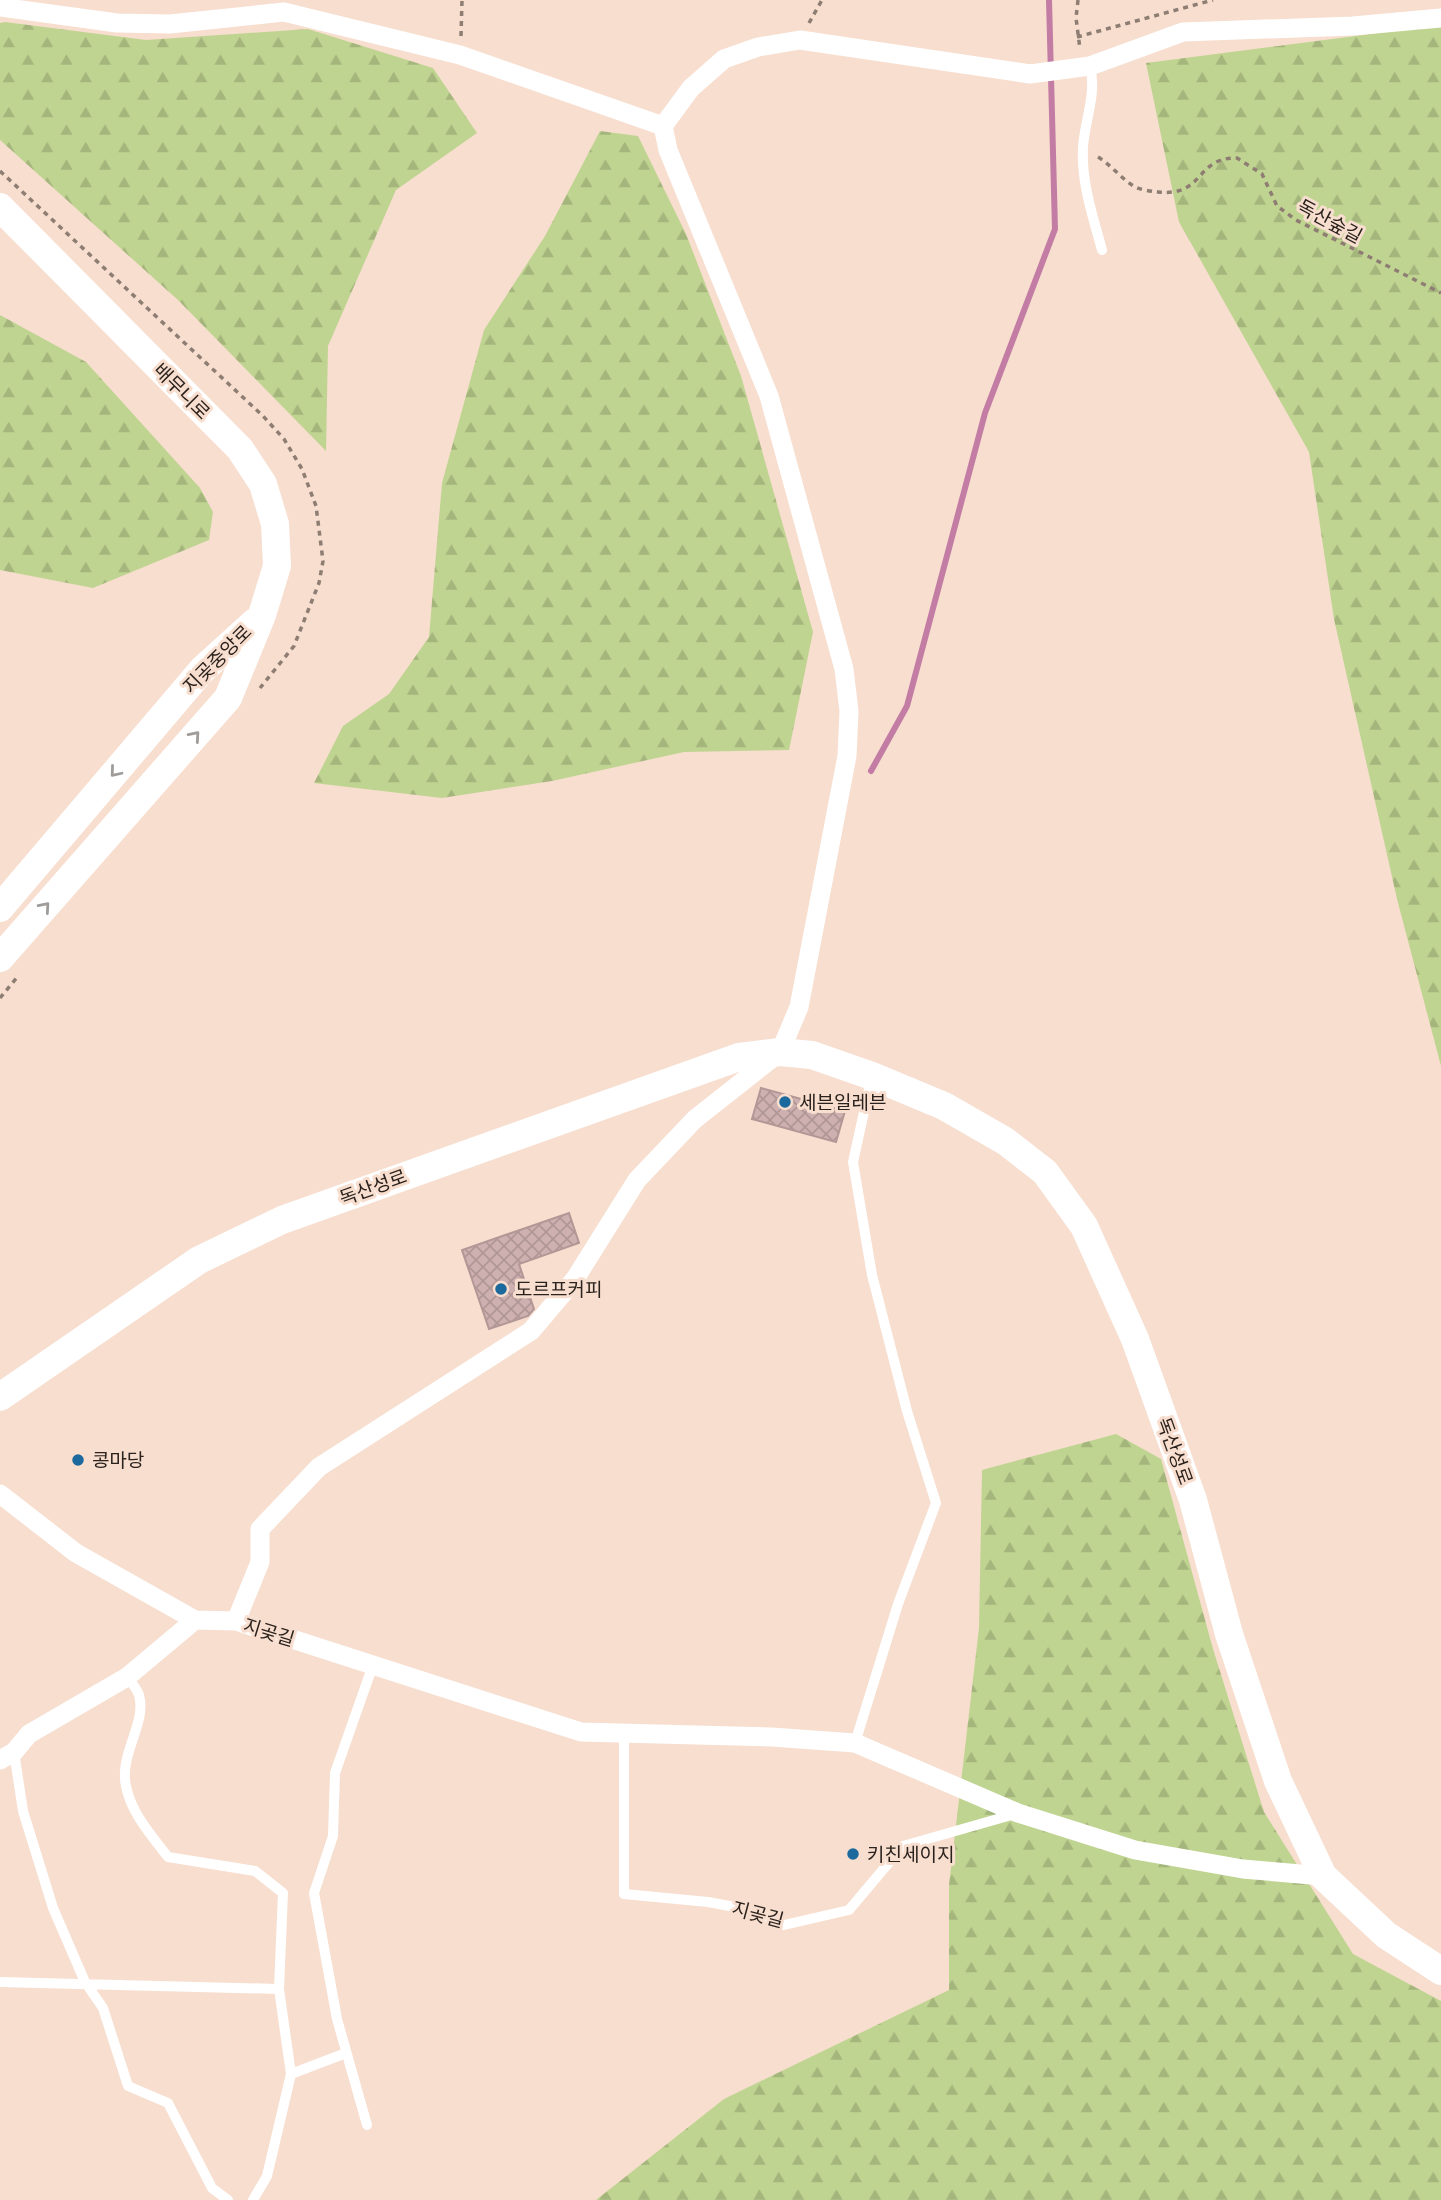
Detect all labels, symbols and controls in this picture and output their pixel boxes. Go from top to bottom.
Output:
street label: 독산숲길 [1294,197,1365,247]
street label: 배무니로 [150,360,213,423]
street label: 지곶중앙로 [180,622,256,698]
one-way arrow [187,731,199,744]
one-way arrow [111,765,124,777]
one-way arrow [37,902,49,915]
place label: 세븐일레븐 [799,1093,886,1113]
marker: 세븐일레븐 [777,1094,793,1110]
street label: 독산성로 [337,1167,410,1209]
place label: 도르프커피 [515,1280,602,1300]
marker: 도르프커피 [493,1281,509,1297]
street label: 독산성로 [1153,1415,1195,1488]
place label: 콩마당 [92,1451,144,1471]
marker: 콩마당 [70,1452,86,1468]
street label: 지곶길 [241,1616,297,1650]
place label: 키친세이지 [867,1845,954,1865]
marker: 키친세이지 [845,1846,861,1862]
street label: 지곶길 [730,1899,786,1931]

